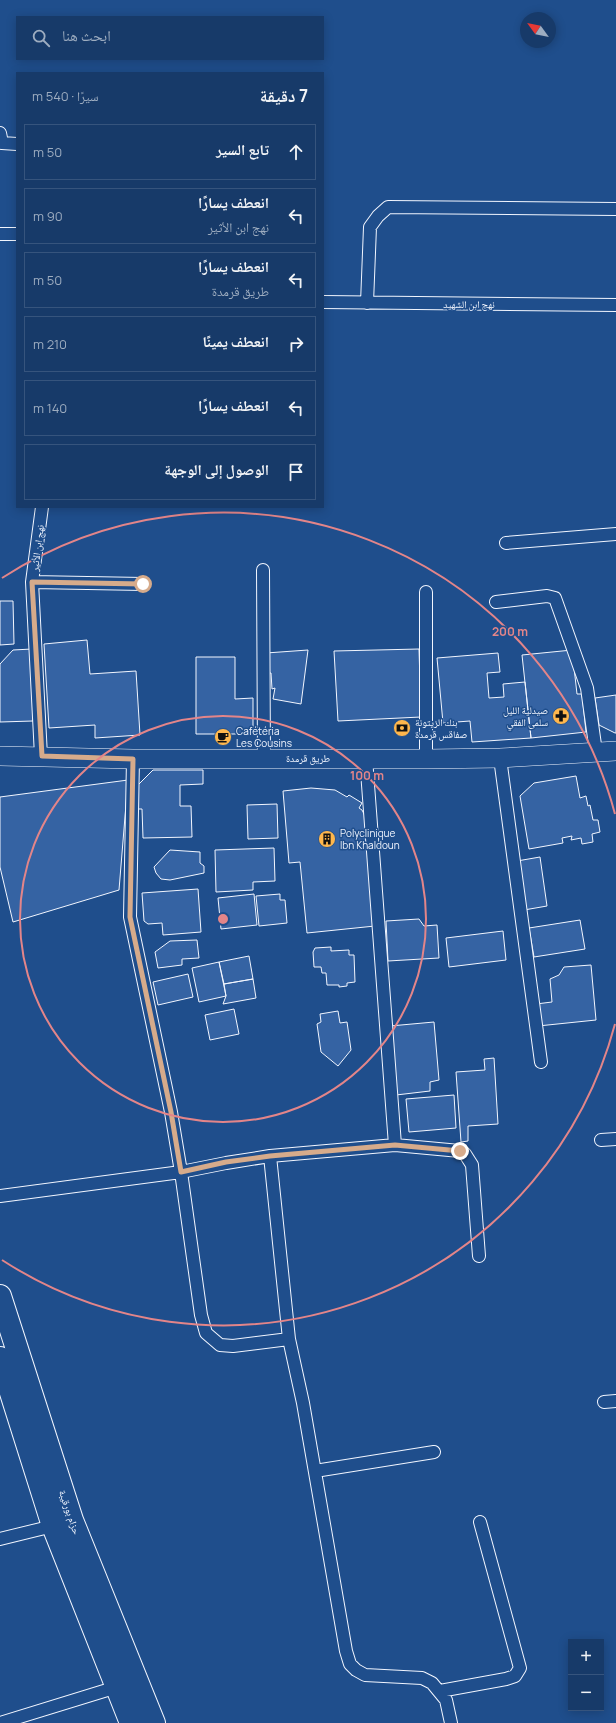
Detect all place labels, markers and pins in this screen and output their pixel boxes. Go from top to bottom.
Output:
place label: صيدلية الليل سلمى الفقي [503,703,548,731]
pharmacy icon: صيدلية الليل سلمى الفقي [551,706,571,726]
place label: بنك الزيتونة صفاقس قرمدة [415,715,467,741]
bank icon: بنك الزيتونة صفاقس قرمدة [392,718,412,738]
place label: Cafétéria Les Cousins [236,724,292,750]
cafe icon: Cafétéria Les Cousins [213,727,233,747]
place label: Polyclinique Ibn Khaldoun [340,826,400,852]
building icon: Polyclinique Ibn Khaldoun [317,829,337,849]
centre of rings [216,912,230,926]

